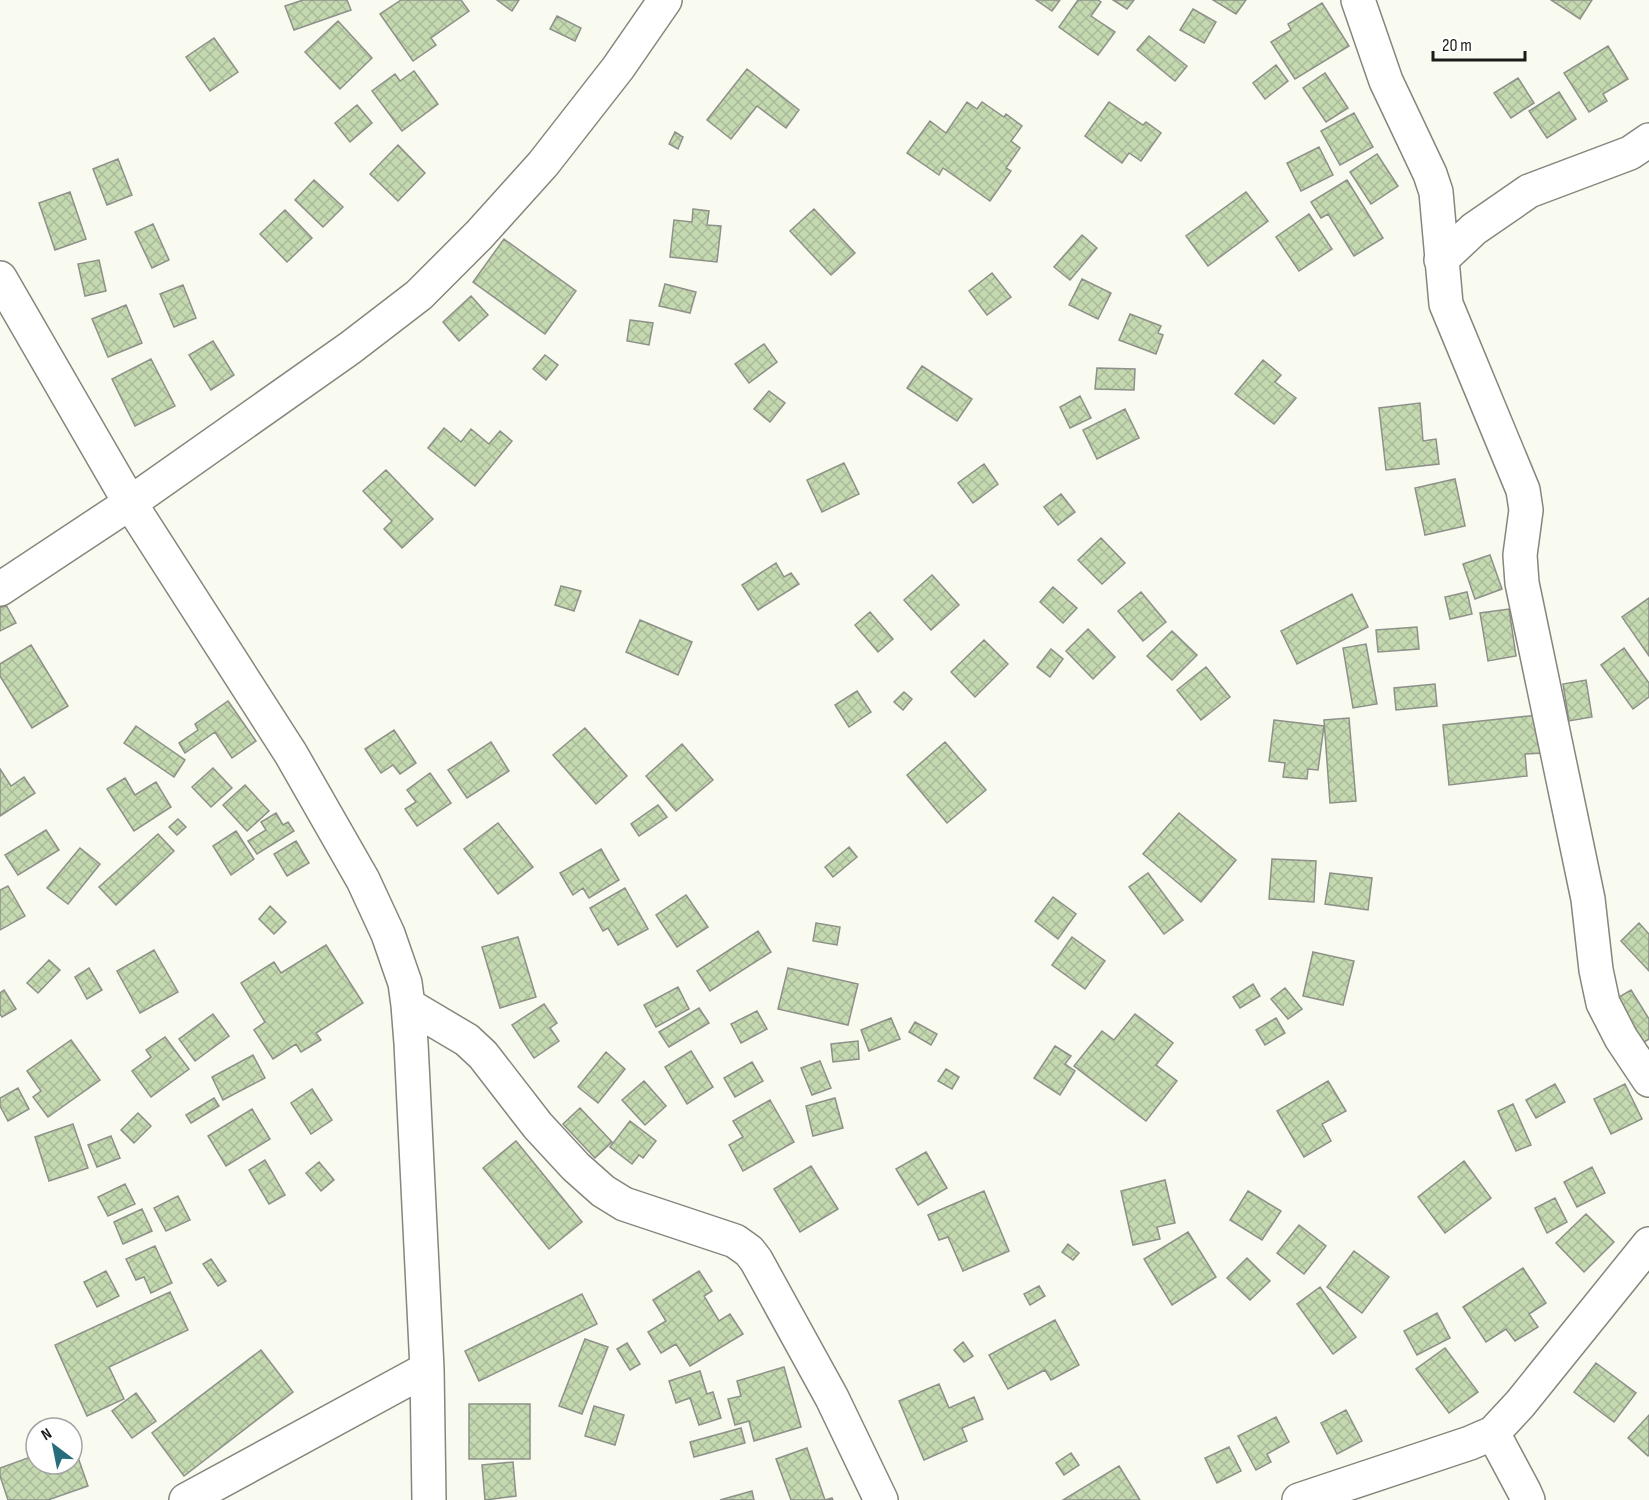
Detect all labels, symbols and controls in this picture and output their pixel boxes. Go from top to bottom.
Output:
scale bar [1433,24,1524,62]
text: 20 m [1442,35,1472,56]
north arrow [24,1416,84,1476]
text: N [38,1424,56,1445]

